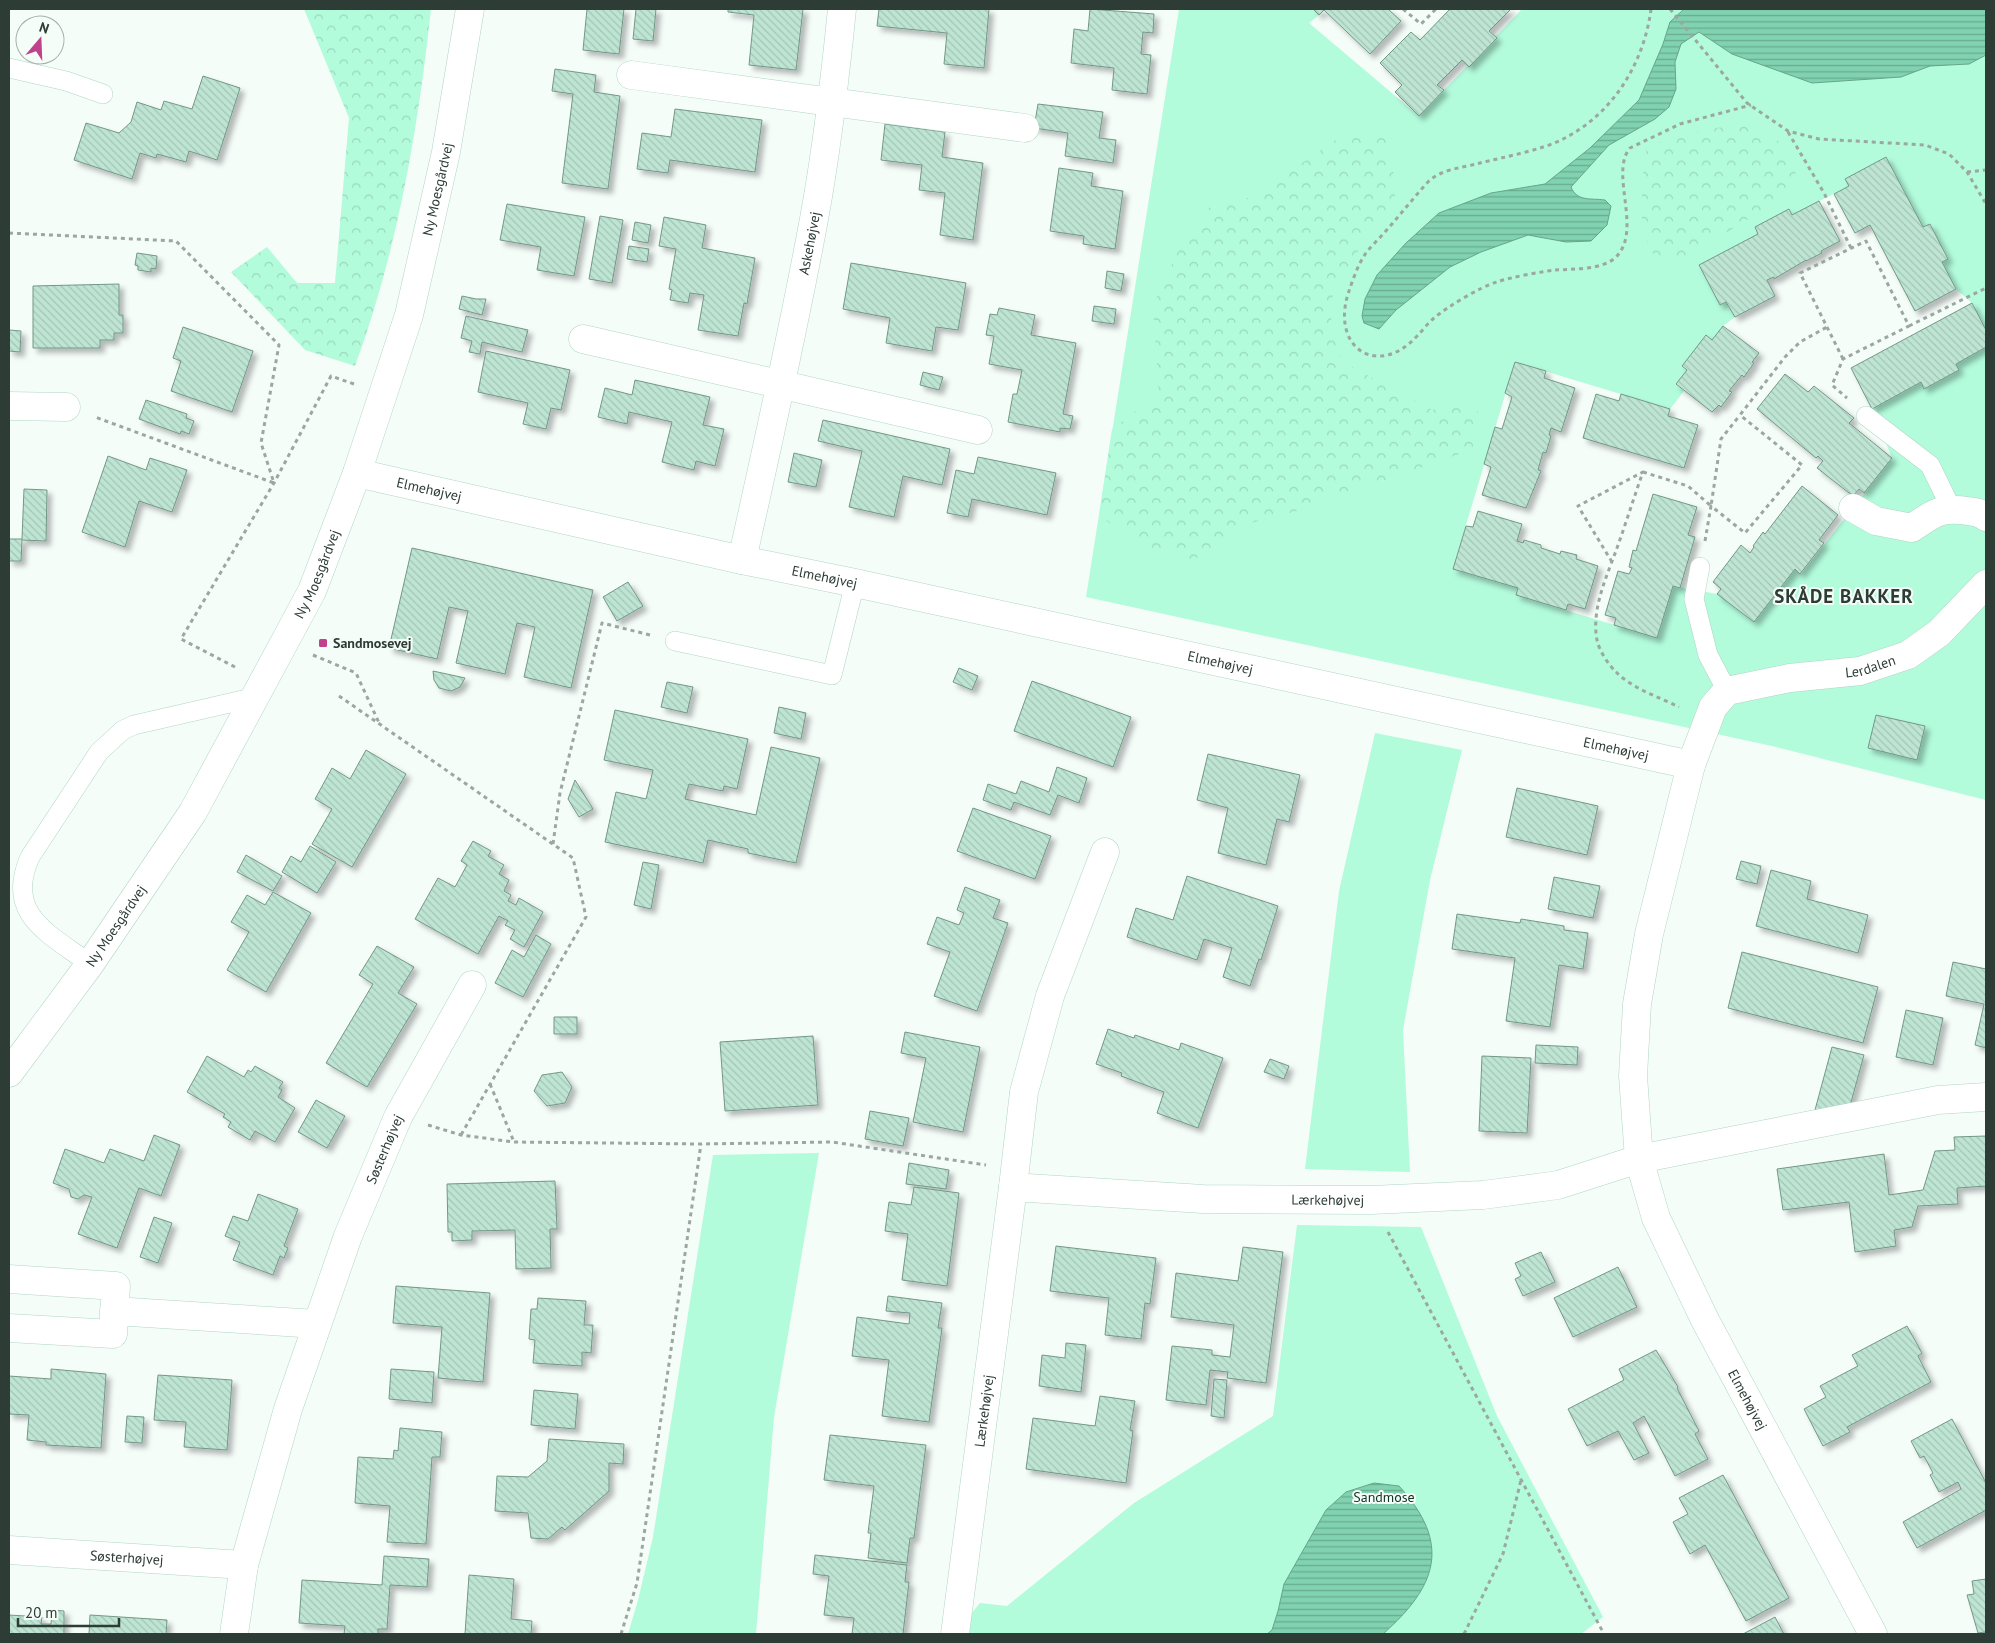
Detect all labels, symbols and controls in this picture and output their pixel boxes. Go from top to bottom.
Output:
north arrow [15,15,65,65]
text: N [37,18,52,38]
street label: Ny Moesgårdvej [418,141,456,238]
street label: Askehøjvej [795,210,824,276]
street label: Elmehøjvej [395,473,464,505]
street label: Ny Moesgårdvej [290,527,344,622]
street label: Elmehøjvej [790,561,859,592]
district label: SKÅDE BAKKER [1774,584,1914,608]
place label: Sandmosevej [333,634,412,652]
marker: Sandmosevej [317,637,329,649]
street label: Elmehøjvej [1186,647,1255,678]
street label: Lerdalen [1844,651,1898,681]
street label: Elmehøjvej [1582,733,1651,765]
street label: Ny Moesgårdvej [82,881,150,970]
street label: Søsterhøjvej [362,1111,407,1187]
street label: Lærkehøjvej [1291,1191,1364,1209]
street label: Elmehøjvej [1724,1366,1771,1433]
street label: Lærkehøjvej [970,1374,998,1448]
park label: Sandmose [1353,1488,1415,1506]
street label: Søsterhøjvej [89,1546,164,1569]
scale bar [18,1596,119,1628]
text: 20 m [25,1603,58,1622]

